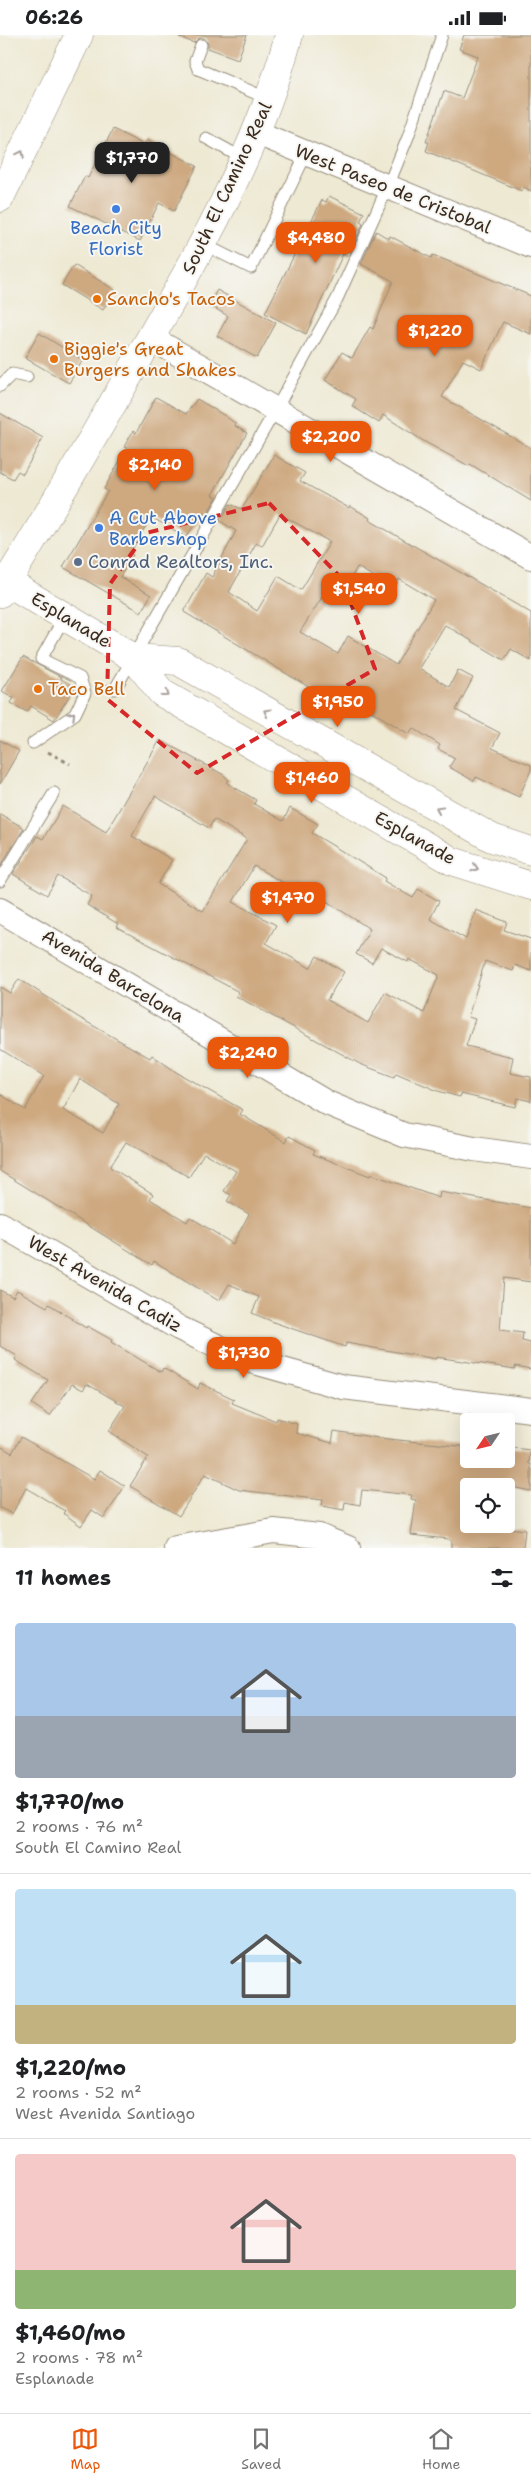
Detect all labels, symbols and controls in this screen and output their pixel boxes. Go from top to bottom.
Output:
text: 06:26 [25,5,83,30]
street label: South El Camino Real [177,98,278,278]
street label: West Paseo de Cristobal [291,139,495,240]
pin: $1,770 [91,141,173,184]
text: $1,770 [106,147,158,168]
one-way arrow [15,150,25,159]
marker: Beach City Florist [110,203,122,215]
place label: Beach City Florist [70,216,162,261]
pin: $4,480 [275,221,357,264]
text: $4,480 [287,227,345,248]
place label: Sancho's Tacos [107,287,235,311]
marker: Sancho's Tacos [91,293,103,305]
pin: $1,220 [394,315,476,357]
text: $1,220 [408,320,462,341]
place label: Biggie's Great Burgers and Shakes [64,337,237,382]
marker: Biggie's Great Burgers and Shakes [48,353,60,365]
pin: $2,200 [290,421,372,463]
text: $2,200 [301,426,361,447]
pin: $2,140 [114,449,196,491]
text: $2,140 [128,454,182,475]
place label: A Cut Above Barbershop [109,506,217,551]
marker: A Cut Above Barbershop [93,522,105,534]
place label: Conrad Realtors, Inc. [88,550,273,574]
marker: Conrad Realtors, Inc. [72,556,84,568]
pin: $1,540 [318,573,400,615]
text: $1,540 [332,578,386,599]
street label: Esplanade [26,587,116,653]
place label: Taco Bell [48,677,126,701]
marker: Taco Bell [32,683,44,695]
pin: $1,950 [297,685,379,728]
one-way arrow [160,688,170,697]
text: $1,950 [312,691,364,712]
one-way arrow [264,708,273,718]
one-way arrow [66,712,75,721]
pin: $1,460 [271,761,353,804]
text: $1,460 [285,767,339,788]
one-way arrow [436,805,445,815]
street label: Esplanade [370,806,460,870]
one-way arrow [470,863,479,873]
pin: $1,470 [247,881,329,924]
text: $1,470 [261,887,315,908]
street label: Avenida Barcelona [37,924,189,1028]
pin: $2,240 [207,1037,289,1079]
text: $2,240 [219,1042,277,1063]
street label: West Avenida Cadiz [23,1230,187,1338]
pin: $1,730 [203,1337,285,1379]
text: $1,730 [218,1342,270,1363]
north arrow [460,1413,515,1467]
map controls [460,1413,515,1533]
button: locate [460,1478,515,1533]
text: 11 homes [15,1564,111,1592]
icon: filters [488,1564,516,1592]
icon: home [221,1656,311,1746]
text: $1,770/mo [15,1788,124,1816]
text: 2 rooms · 76 m² [15,1816,143,1837]
text: South El Camino Real [15,1837,181,1858]
icon: home [221,1921,311,2011]
text: $1,220/mo [15,2054,126,2082]
text: 2 rooms · 52 m² [15,2082,142,2103]
text: West Avenida Santiago [15,2103,195,2124]
icon: home [221,2186,311,2276]
text: $1,460/mo [15,2319,126,2347]
text: 2 rooms · 78 m² [15,2347,143,2368]
text: Esplanade [15,2368,95,2389]
tab: Map [70,2425,100,2473]
tab: Saved [241,2425,281,2473]
tab: Home [422,2425,461,2473]

